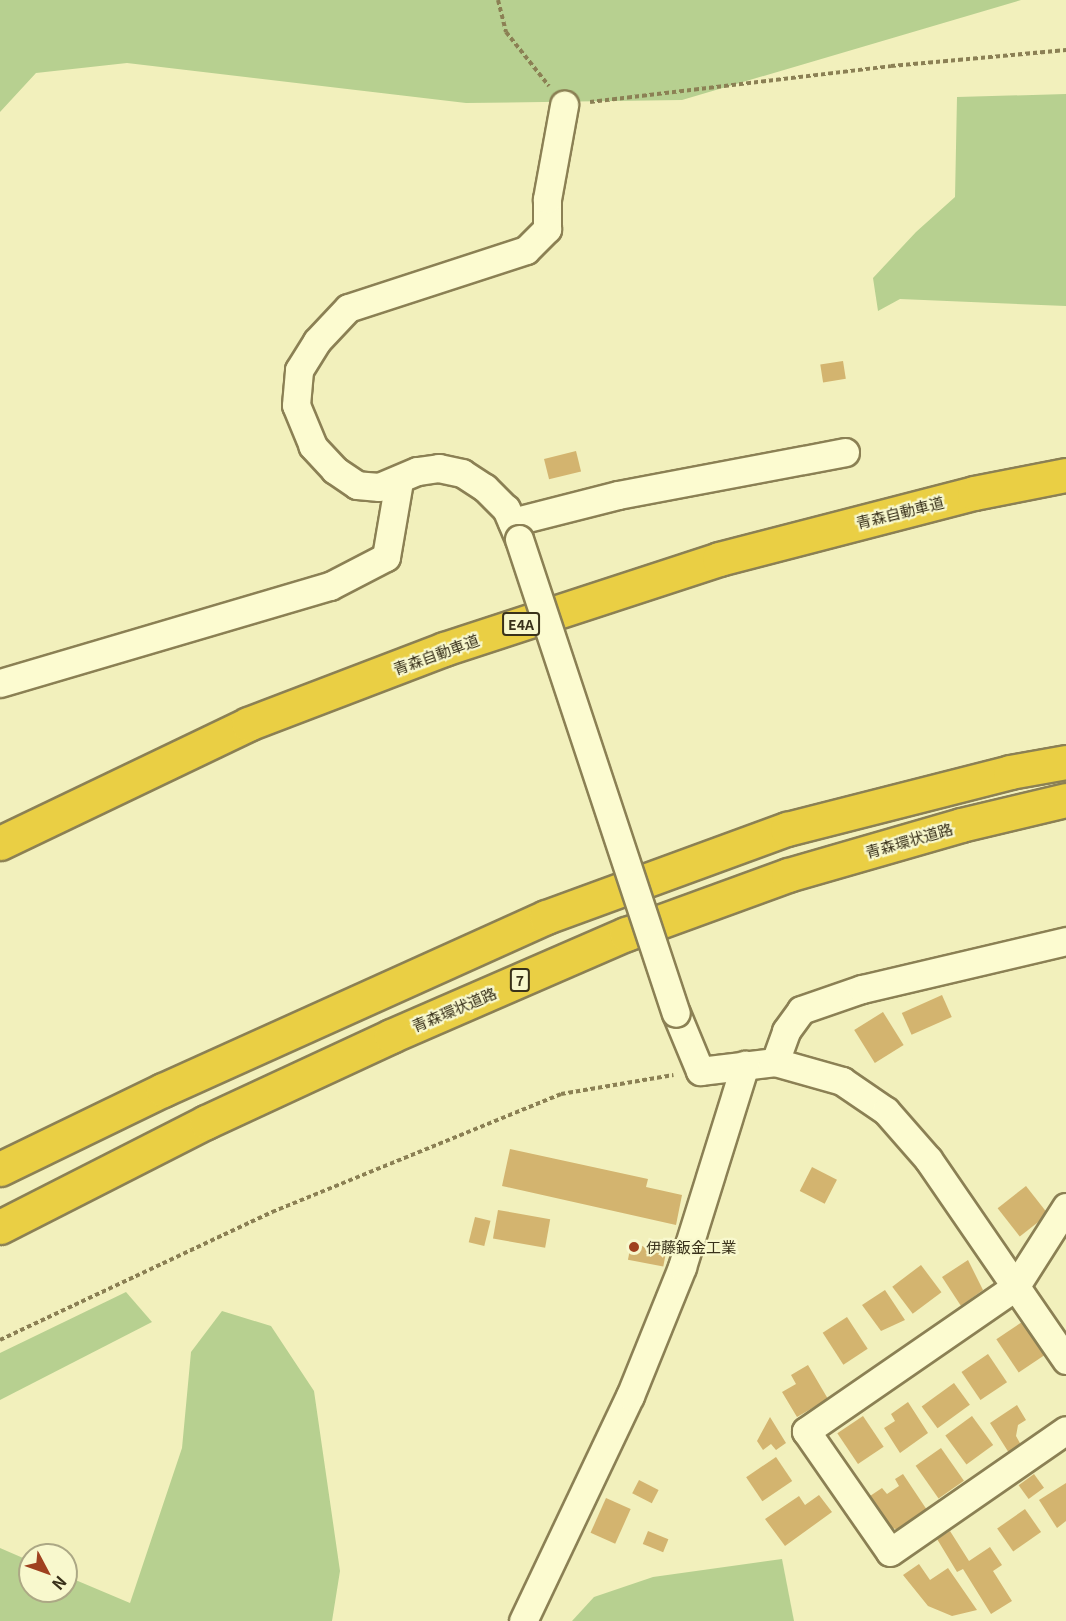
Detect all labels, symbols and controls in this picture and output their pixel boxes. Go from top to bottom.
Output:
street label: 青森自動車道 [854,492,946,532]
road number: E4A [502,613,540,635]
street label: 青森自動車道 [391,630,481,678]
street label: 青森環状道路 [863,819,955,861]
road number: 7 [510,969,530,991]
street label: 青森環状道路 [409,983,499,1035]
place label: 伊藤鈑金工業 [646,1238,736,1256]
marker: 伊藤鈑金工業 [627,1240,641,1254]
north arrow [18,1543,78,1603]
text: N [47,1571,73,1596]

